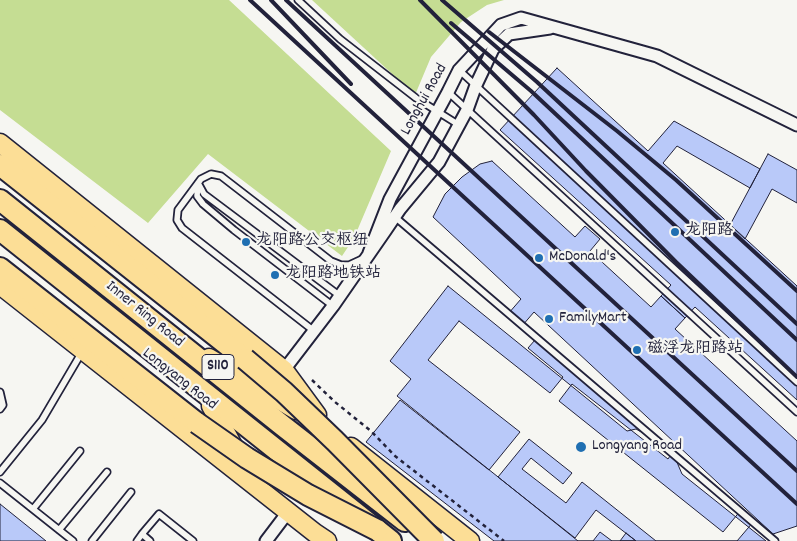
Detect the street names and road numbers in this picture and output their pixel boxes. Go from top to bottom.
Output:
street label: Longhui Road [398,61,452,139]
street label: Inner Ring Road [101,278,187,352]
street label: Longyang Road [138,345,220,415]
road number: S110 [202,354,234,380]

